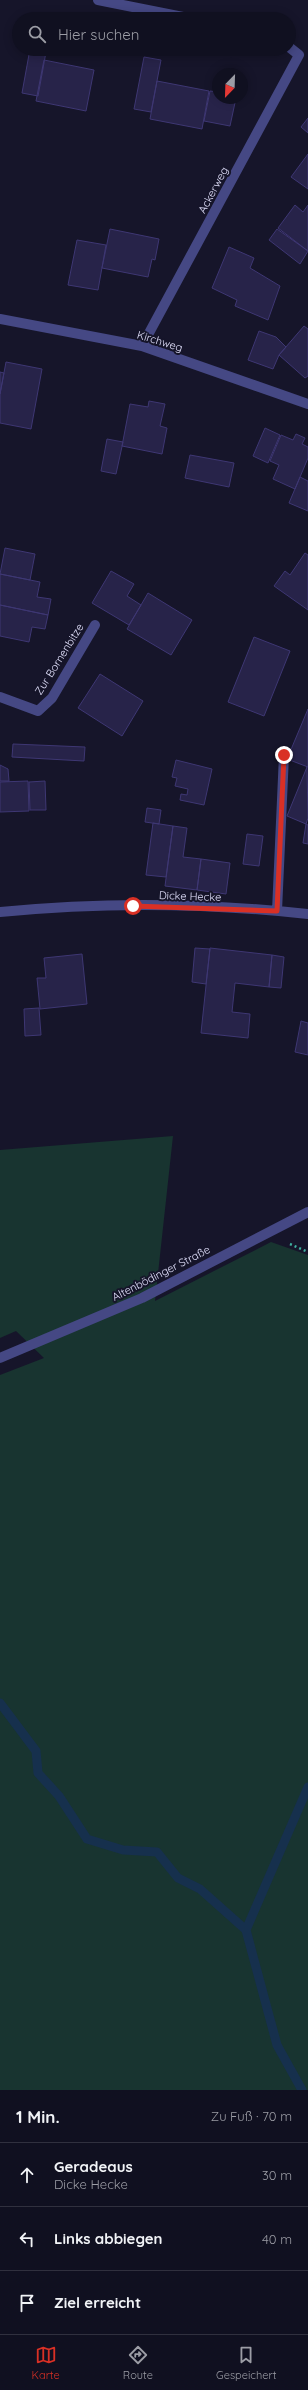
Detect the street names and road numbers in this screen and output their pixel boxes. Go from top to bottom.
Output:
street label: Ackerweg [195,164,231,216]
street label: Kirchweg [135,327,185,355]
street label: Zur Bornenbitze [31,621,87,697]
street label: Dicke Hecke [159,888,221,904]
street label: Altenbödinger Straße [110,1242,212,1304]

